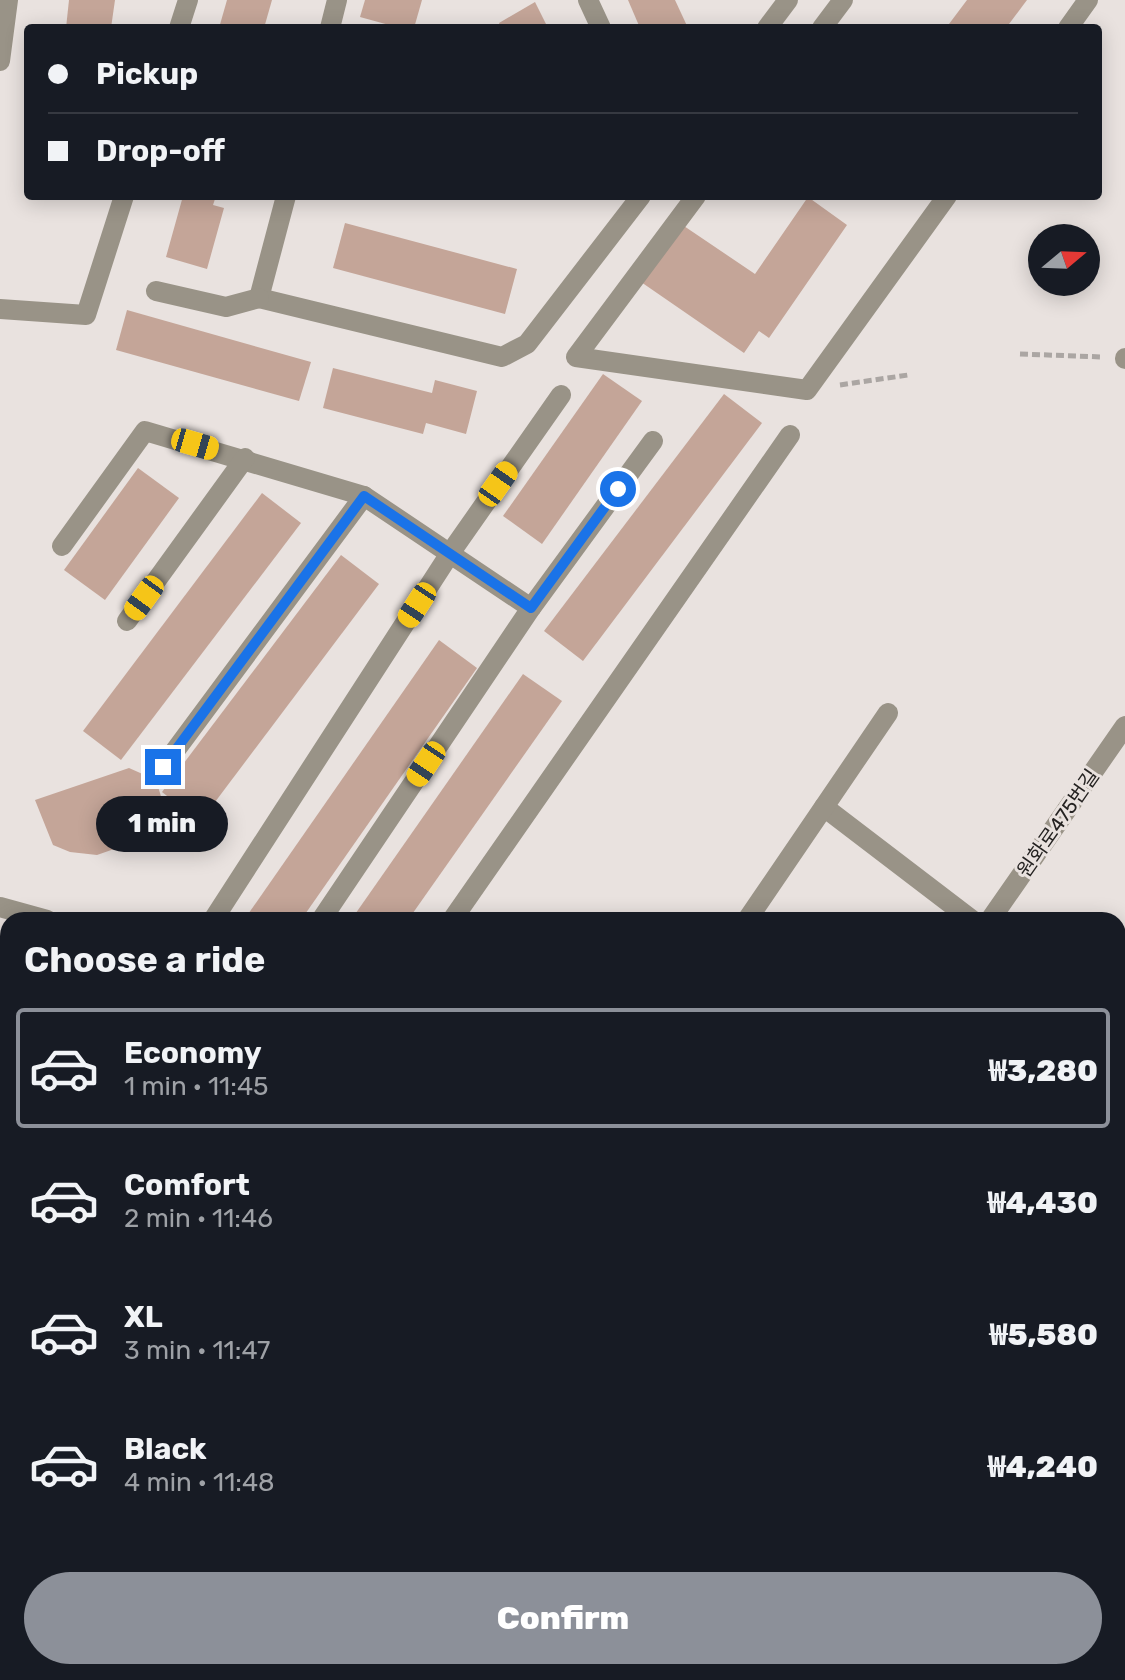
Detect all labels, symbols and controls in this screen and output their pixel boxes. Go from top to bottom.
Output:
text: Pickup [96,56,198,92]
text: Drop-off [96,133,225,169]
north arrow [1028,224,1100,296]
map controls [1028,224,1100,296]
car [169,426,221,462]
car [474,457,522,511]
route start [600,471,636,507]
car [120,572,168,624]
car [394,578,440,632]
car [403,737,449,791]
route end [145,749,181,785]
street label: 원화로475번길 [1012,764,1104,882]
callout: 1 min [97,795,229,851]
text: 1 min [128,808,196,839]
text: Choose a ride [24,938,265,981]
icon: car [28,1032,100,1104]
text: Economy [124,1035,262,1071]
text: ₩3,280 [989,1053,1098,1089]
text: 1 min · 11:45 [124,1071,268,1102]
icon: car [28,1164,100,1236]
text: Comfort [124,1167,250,1203]
text: ₩4,430 [987,1185,1098,1221]
text: 2 min · 11:46 [124,1203,273,1234]
icon: car [28,1296,100,1368]
text: XL [124,1299,163,1335]
text: ₩5,580 [989,1317,1098,1353]
text: 3 min · 11:47 [124,1335,270,1366]
icon: car [28,1428,100,1500]
text: Black [124,1431,207,1467]
text: ₩4,240 [988,1449,1098,1485]
text: 4 min · 11:48 [124,1467,275,1498]
button: Confirm [24,1572,1102,1664]

